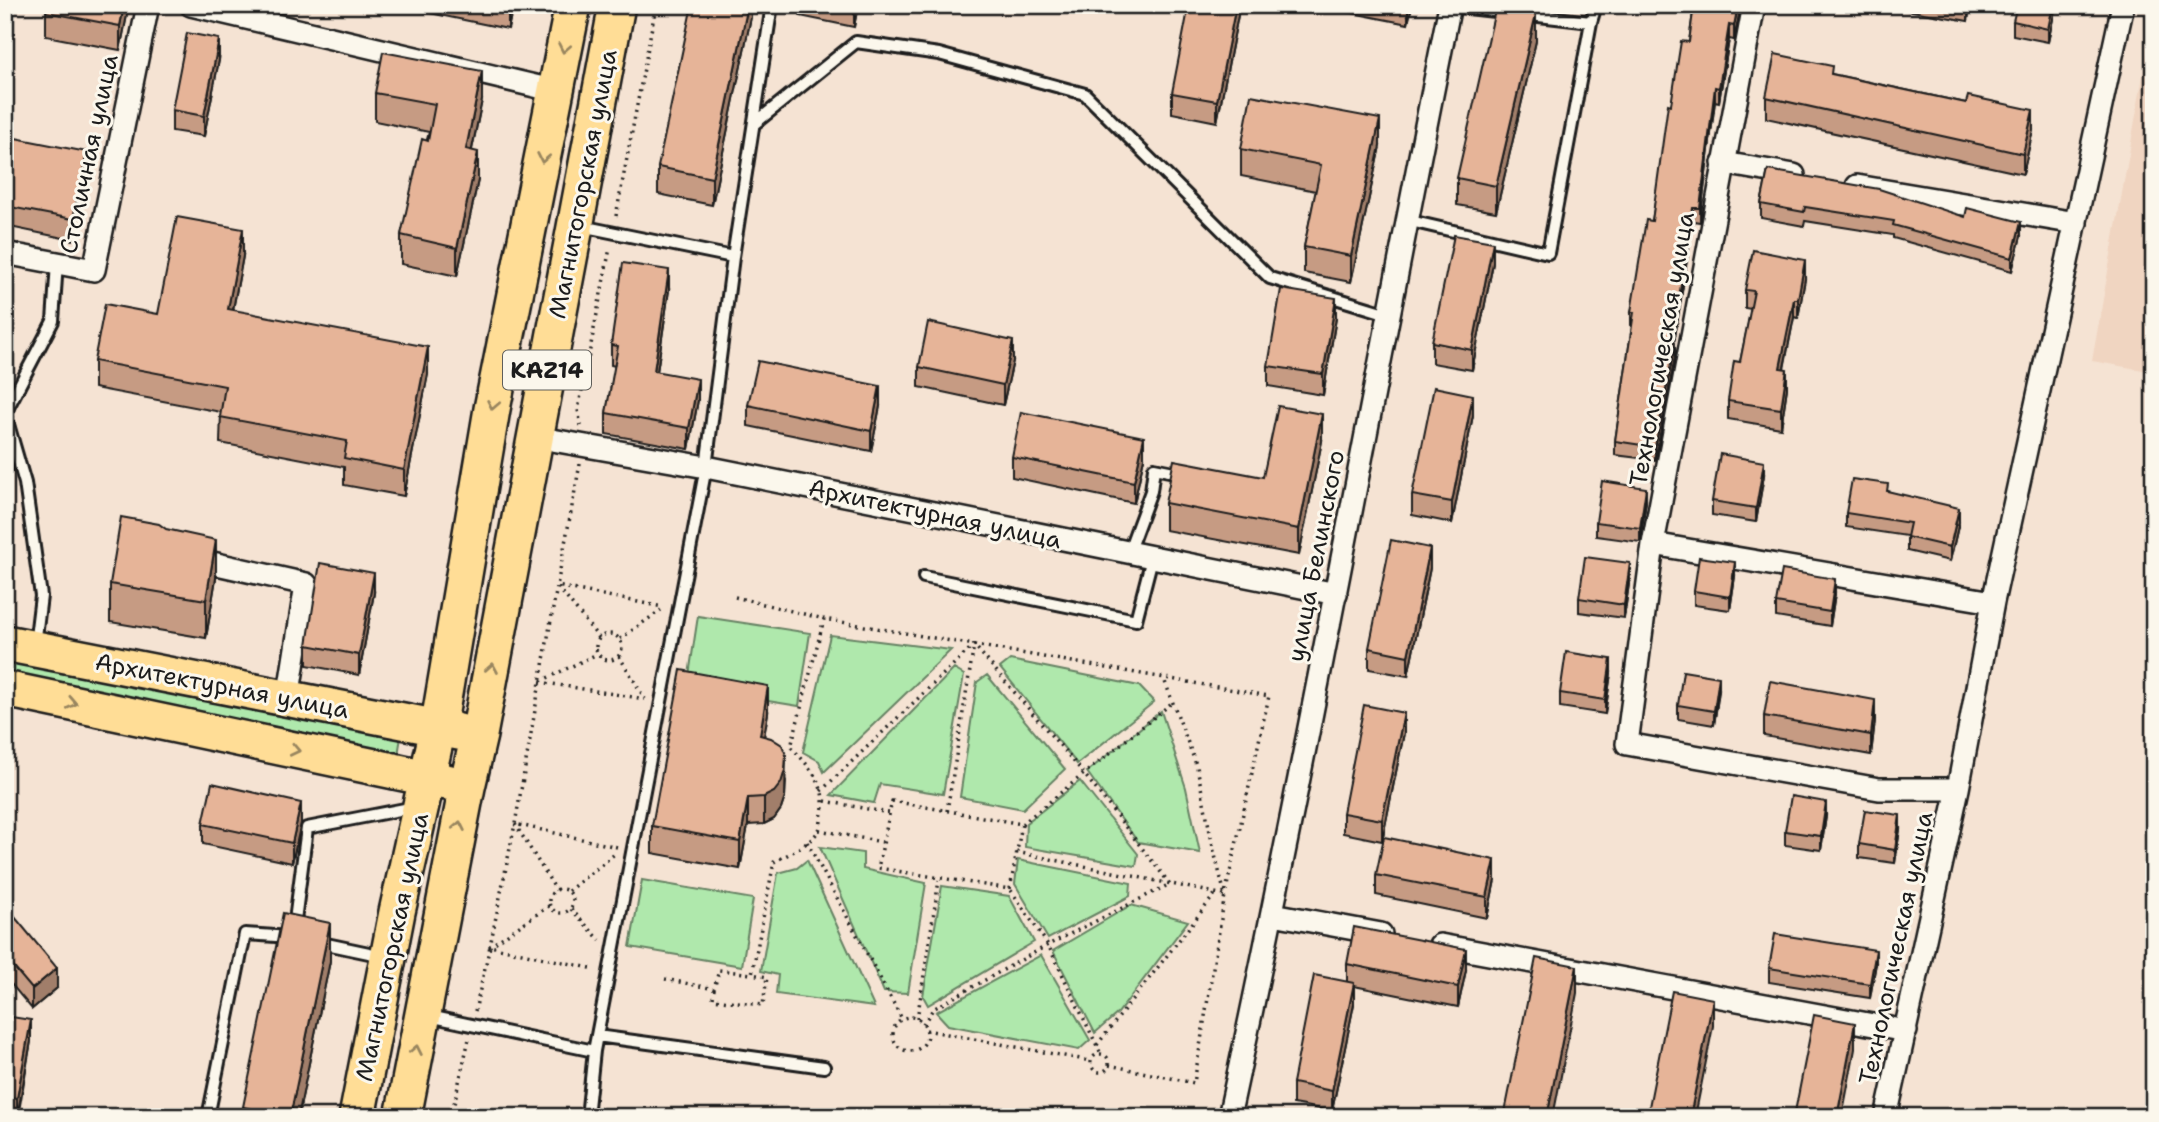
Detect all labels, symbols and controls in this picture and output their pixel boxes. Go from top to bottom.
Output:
one-way arrow [558,42,573,54]
street label: Магнитогорская улица [541,47,625,321]
street label: Столичная улица [52,51,126,257]
one-way arrow [536,152,551,164]
street label: Технологическая улица [1622,209,1702,489]
road number: KAZ14 [503,350,591,390]
one-way arrow [486,399,501,411]
street label: улица Белинского [1280,447,1352,665]
street label: Архитектурная улица [806,472,1065,556]
street label: Архитектурная улица [92,646,352,726]
one-way arrow [484,662,499,674]
one-way arrow [66,695,78,710]
one-way arrow [289,741,301,756]
street label: Технологическая улица [1851,809,1941,1087]
street label: Магнитогорская улица [348,810,436,1084]
one-way arrow [451,820,466,832]
one-way arrow [408,1044,423,1056]

